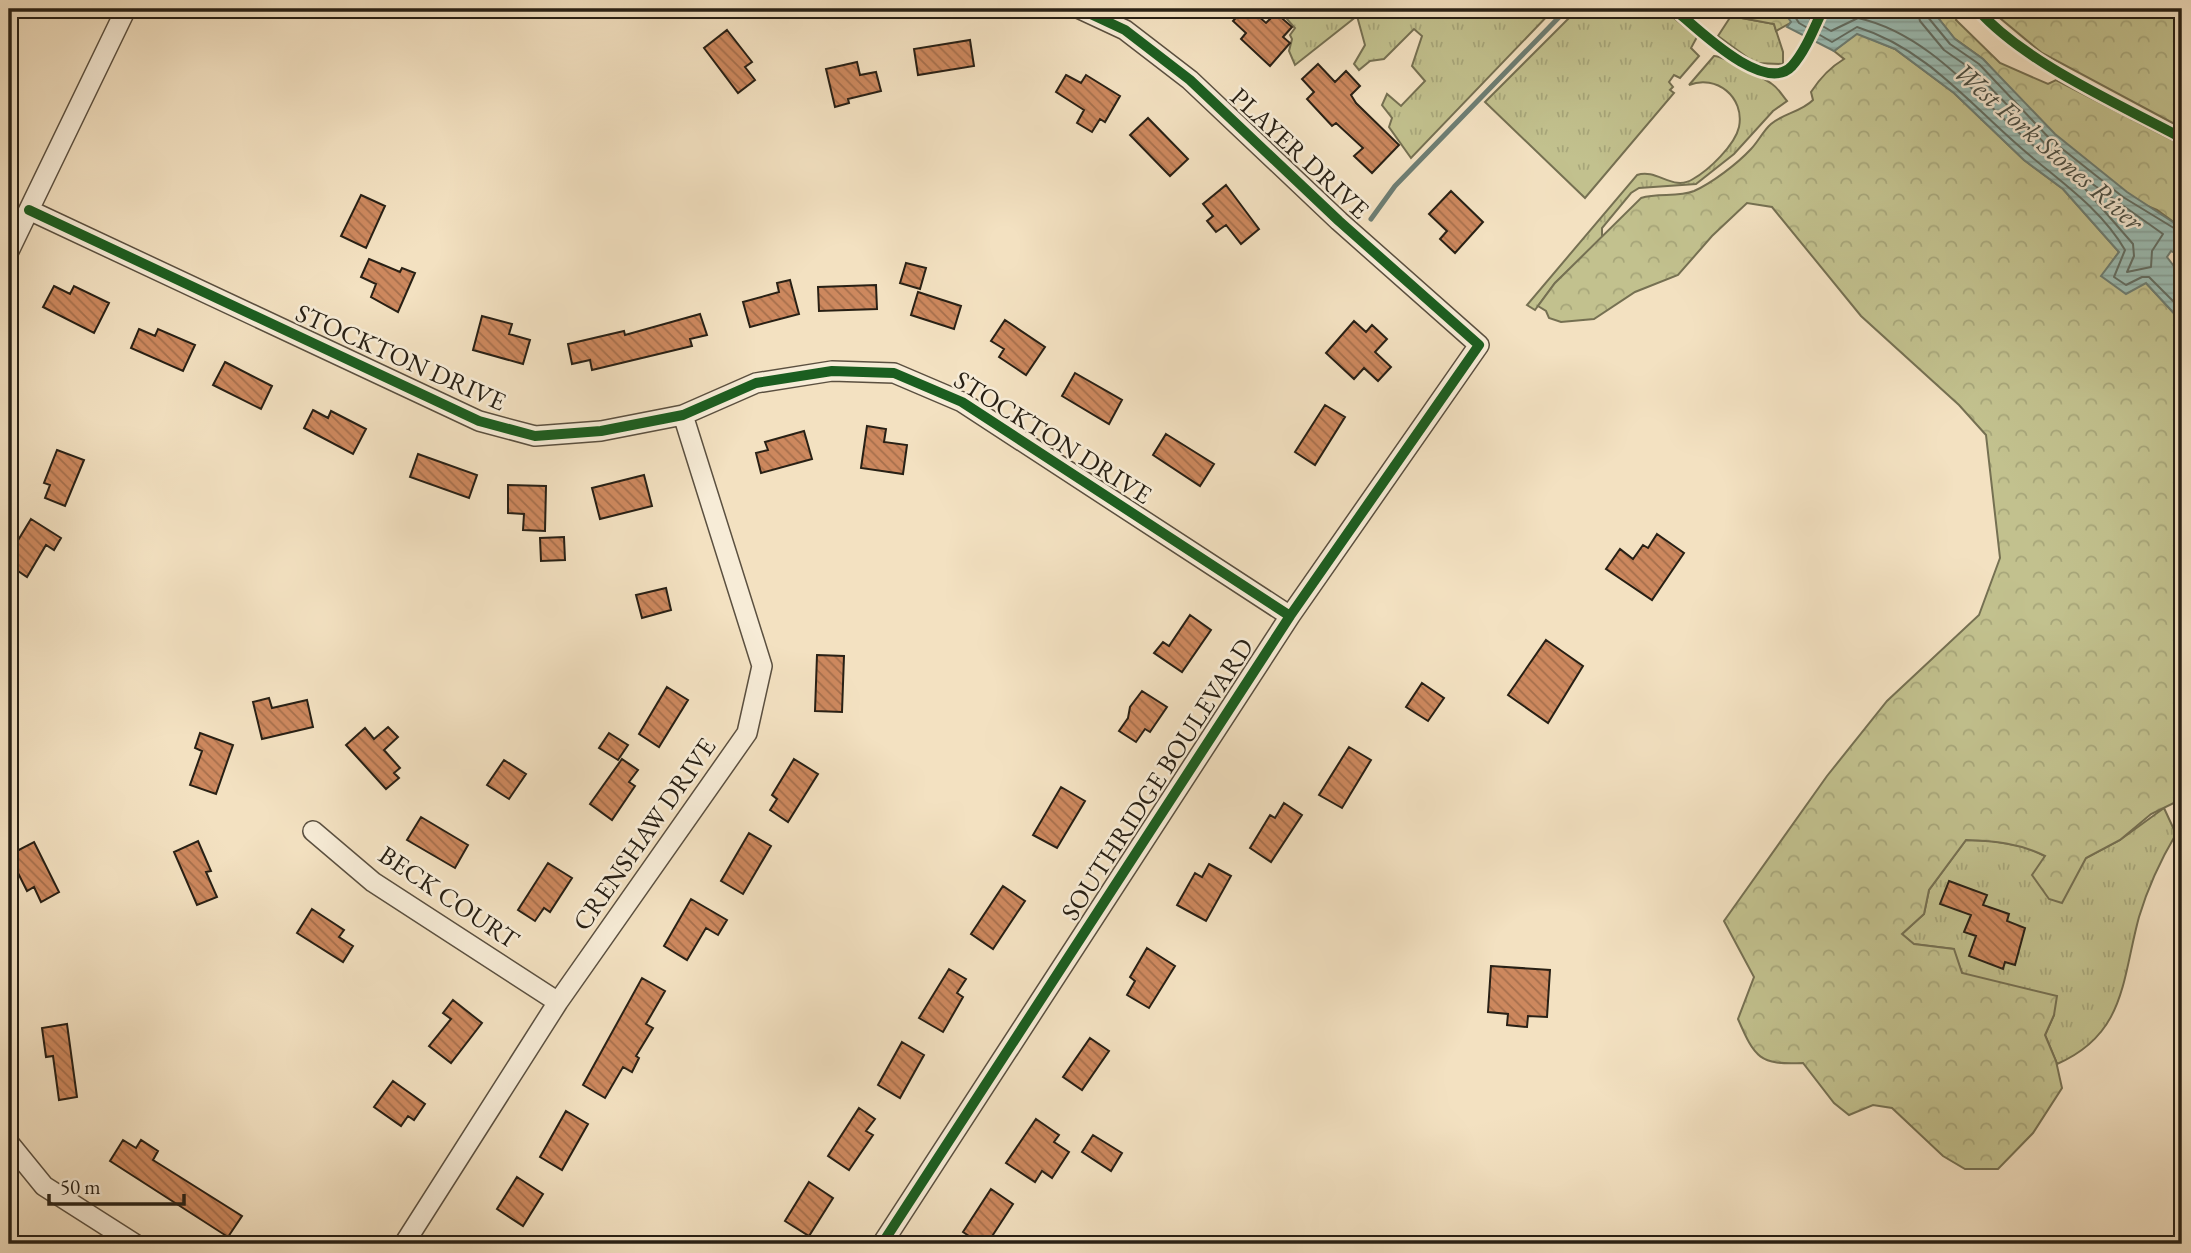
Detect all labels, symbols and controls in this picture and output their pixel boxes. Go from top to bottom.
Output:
water label: West Fork Stones River [1947,54,2153,239]
street label: PLAYER DRIVE [1223,80,1377,226]
street label: STOCKTON DRIVE [291,295,512,419]
street label: STOCKTON DRIVE [948,363,1158,512]
street label: SOUTHRIDGE BOULEVARD [1053,631,1261,927]
street label: CRENSHAW DRIVE [565,731,723,937]
street label: BECK COURT [372,838,526,957]
scale bar [49,1162,184,1206]
text: 50 m [60,1173,101,1200]

